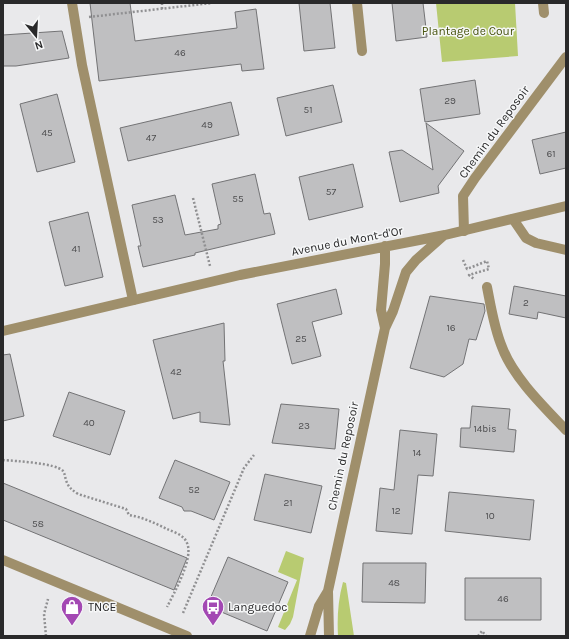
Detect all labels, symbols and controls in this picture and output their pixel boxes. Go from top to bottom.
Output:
north arrow [16,16,56,56]
park label: Plantage de Cour [422,24,515,38]
text: N [33,38,45,52]
house number: 46 [174,47,186,59]
street label: Chemin du Reposoir [456,83,533,181]
house number: 29 [444,95,456,107]
house number: 51 [304,104,312,116]
house number: 49 [201,119,213,131]
house number: 45 [41,127,53,139]
house number: 47 [146,132,156,144]
house number: 61 [546,148,556,160]
house number: 57 [326,186,336,198]
house number: 55 [232,193,244,205]
house number: 53 [152,214,164,226]
street label: Avenue du Mont-d'Or [290,223,404,259]
house number: 41 [72,243,80,255]
house number: 2 [523,297,529,309]
house number: 16 [446,322,456,334]
house number: 25 [295,333,307,345]
house number: 42 [170,366,182,378]
street label: Chemin du Reposoir [325,400,361,512]
house number: 40 [83,417,95,429]
house number: 23 [298,420,310,432]
house number: 14bis [473,423,497,435]
house number: 14 [413,447,422,459]
house number: 52 [188,484,200,496]
house number: 21 [283,497,293,509]
house number: 12 [391,505,401,517]
house number: 10 [485,510,495,522]
house number: 58 [32,518,44,530]
house number: 48 [388,577,400,589]
house number: 46 [497,593,509,605]
shop icon: TNCE [59,594,85,627]
bus stop icon: Languedoc [200,594,226,627]
place label: TNCE [88,600,116,614]
place label: Languedoc [228,600,288,614]

